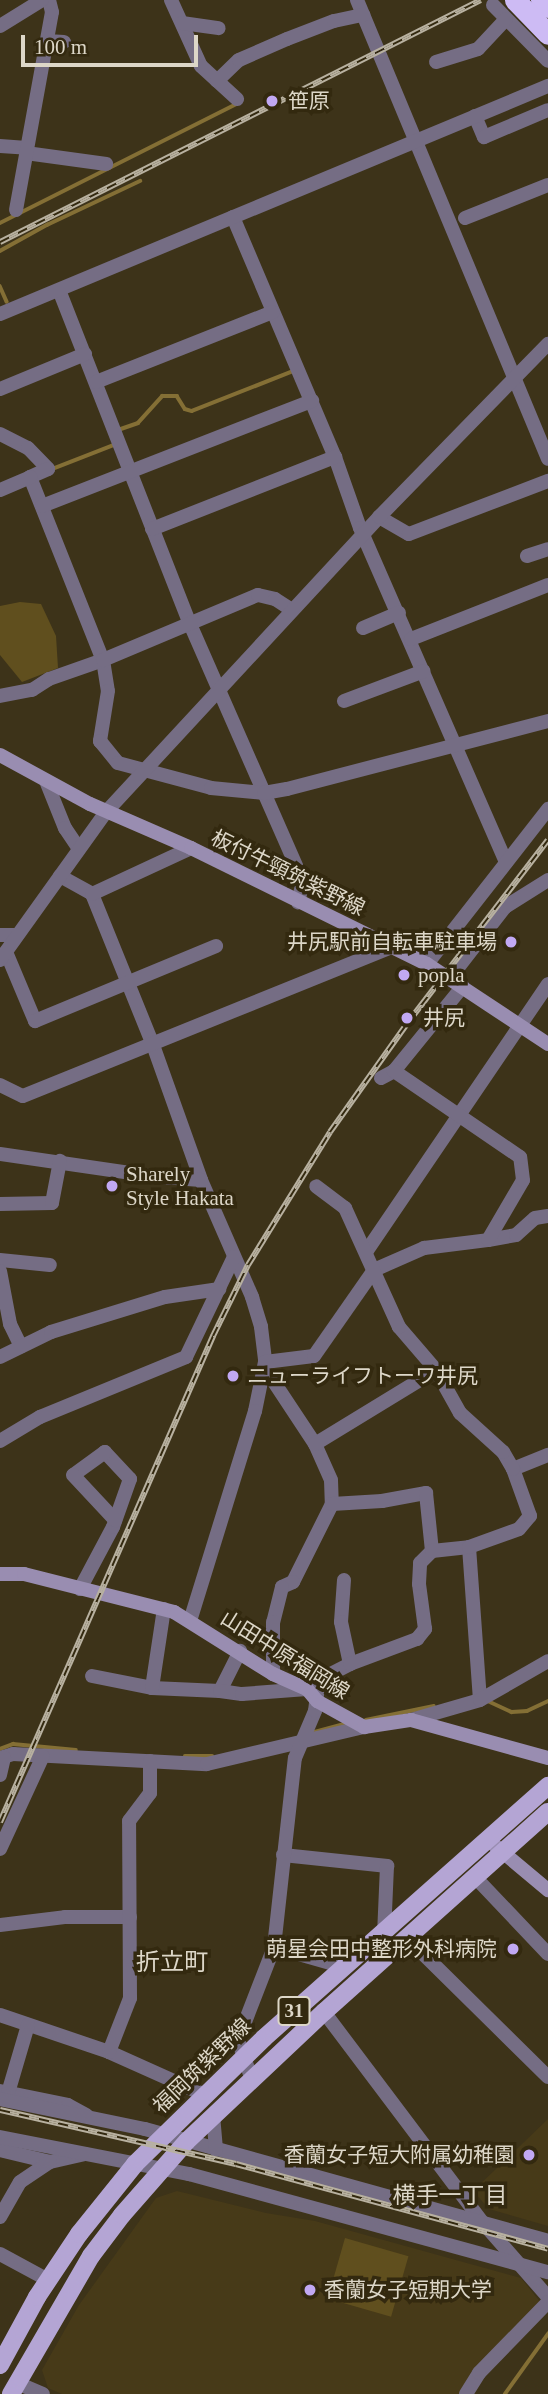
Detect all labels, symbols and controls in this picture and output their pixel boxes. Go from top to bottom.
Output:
scale bar [24,21,201,65]
text: 100 m [34,35,87,59]
place label: 笹原 [288,88,330,114]
marker: 笹原 [262,91,282,111]
street label: 板付牛頸筑紫野線 [207,825,369,921]
place label: 井尻駅前自転車駐車場 [287,929,497,955]
marker: 井尻駅前自転車駐車場 [503,934,519,950]
place label: popla [418,962,465,988]
marker: popla [396,967,412,983]
place label: 井尻 [423,1005,465,1031]
marker: 井尻 [397,1008,417,1028]
place label: Sharely Style Hakata [126,1161,234,1211]
marker: Sharely Style Hakata [104,1178,120,1194]
place label: ニューライフトーワ井尻 [247,1363,478,1389]
marker: ニューライフトーワ井尻 [225,1368,241,1384]
street label: 山田中原福岡線 [216,1605,354,1705]
place label: 萌星会田中整形外科病院 [266,1936,497,1962]
marker: 萌星会田中整形外科病院 [503,1939,523,1959]
district label: 折立町 [136,1949,208,1977]
road number: 31 [276,1996,312,2026]
street label: 福岡筑紫野線 [148,2013,256,2119]
place label: 香蘭女子短大附属幼稚園 [284,2142,515,2168]
marker: 香蘭女子短大附属幼稚園 [521,2147,537,2163]
district label: 横手一丁目 [393,2182,507,2210]
place label: 香蘭女子短期大学 [324,2277,492,2303]
marker: 香蘭女子短期大学 [302,2282,318,2298]

